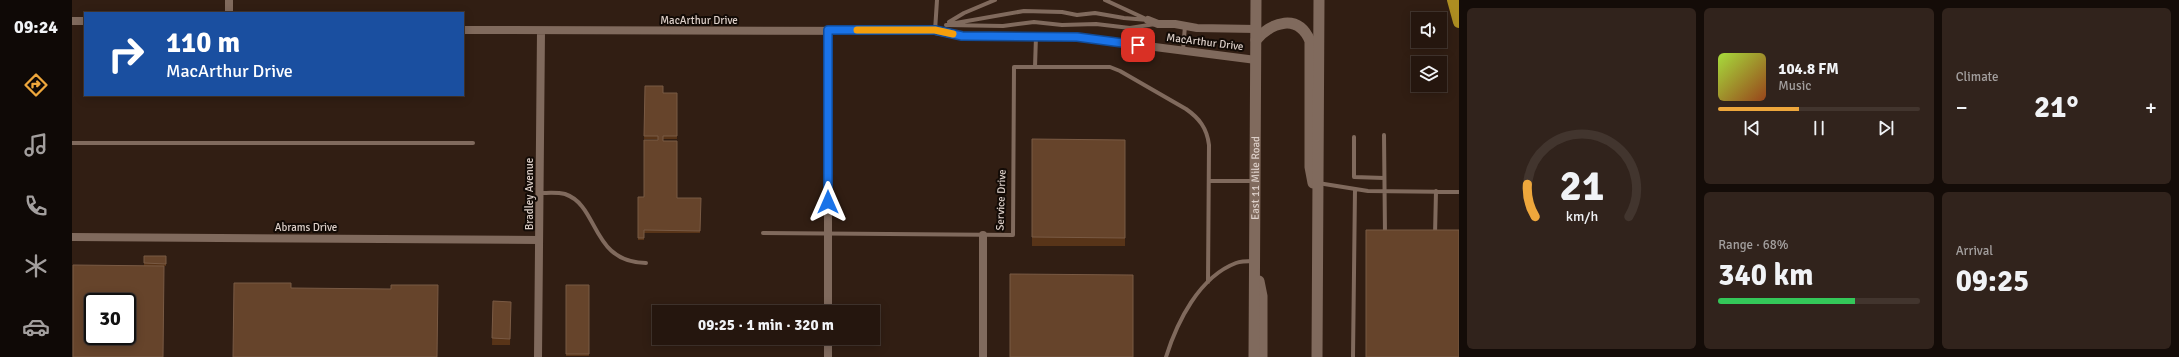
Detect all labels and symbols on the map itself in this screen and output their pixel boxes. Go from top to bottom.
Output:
street label: MacArthur Drive [660,14,738,27]
pin [1121,28,1155,62]
street label: MacArthur Drive [1166,31,1244,53]
street label: East 11 Mile Road [1248,136,1262,220]
street label: Bradley Avenue [523,158,536,230]
street label: Service Drive [993,169,1009,231]
position arrow [807,181,849,223]
street label: Abrams Drive [275,221,337,234]
speed limit sign: 30 [84,293,136,345]

